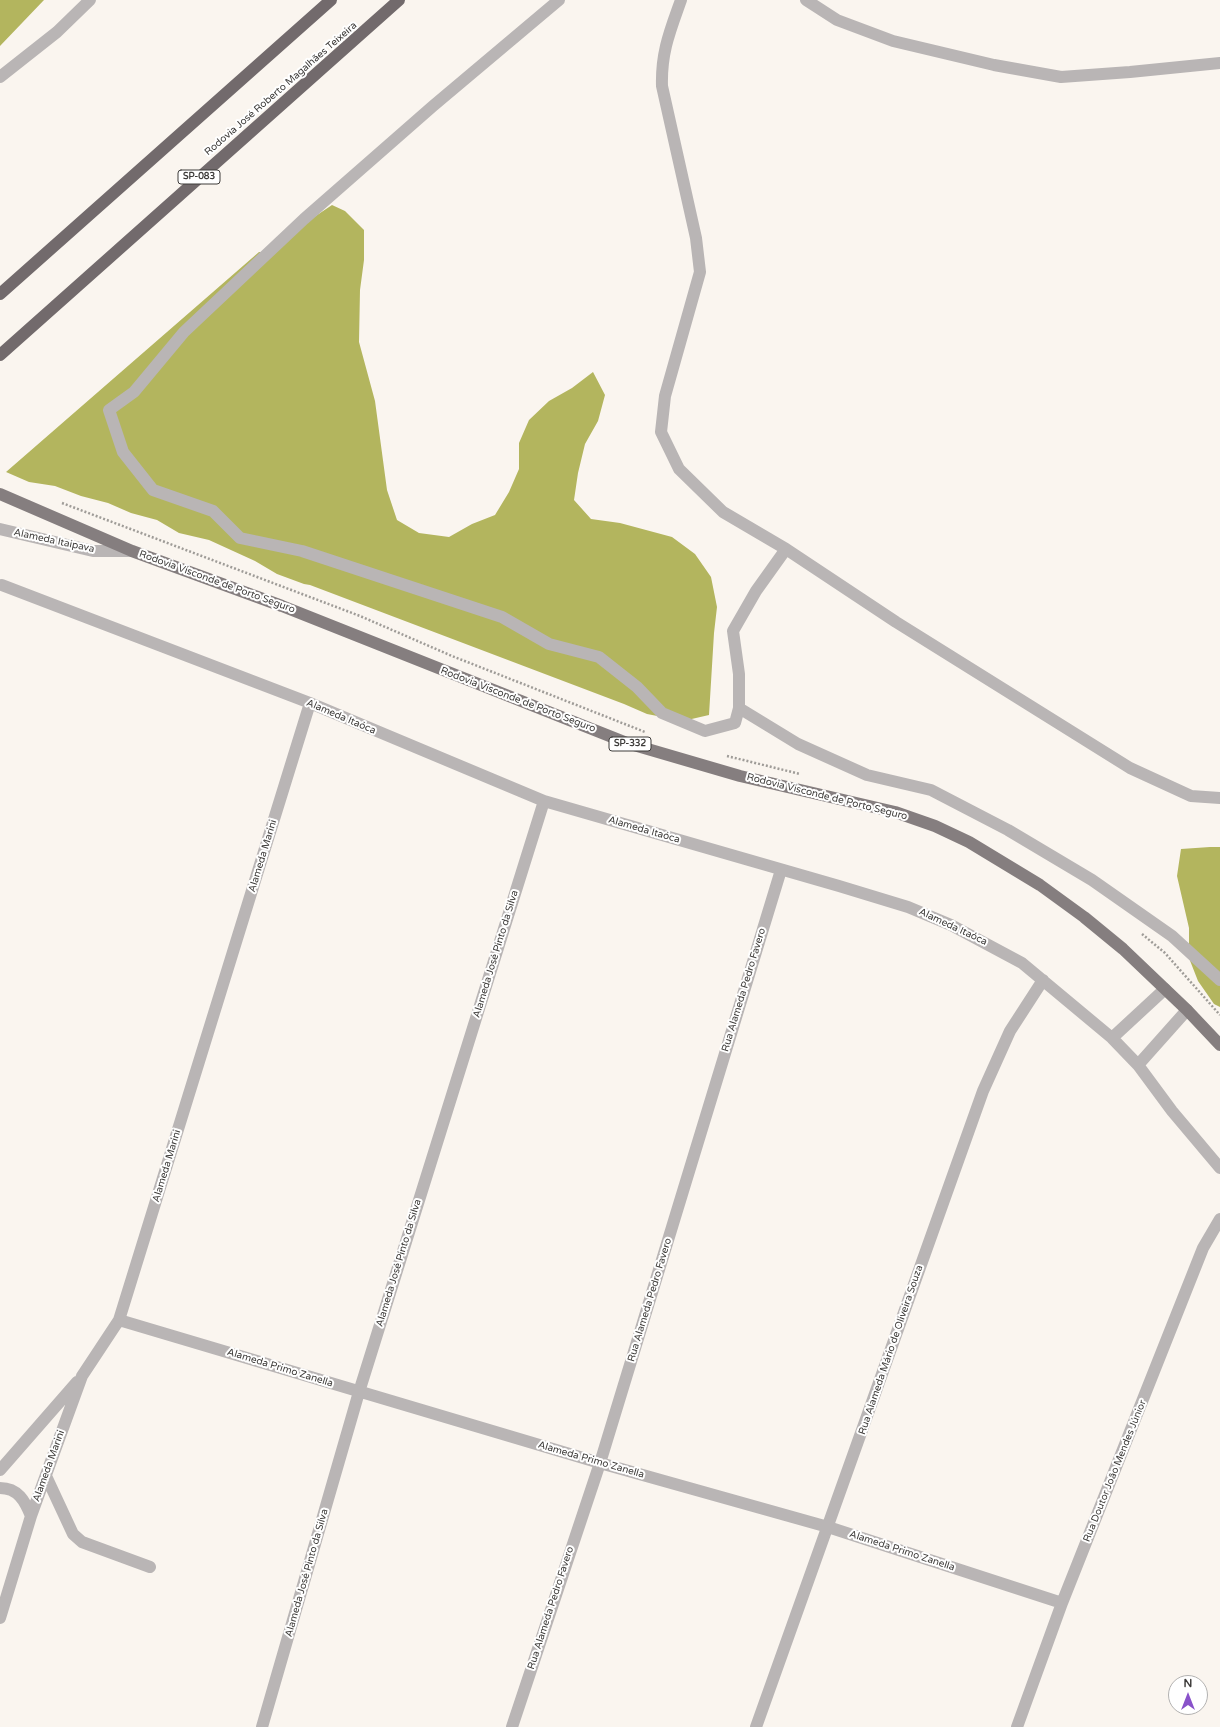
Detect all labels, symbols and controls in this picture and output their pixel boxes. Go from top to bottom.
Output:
street label: Rodovia José Roberto Magalhães Teixeira [202,20,360,158]
road number: SP-083 [178,170,220,184]
street label: Alameda Itaipava [13,527,95,555]
street label: Rodovia Visconde de Porto Seguro [137,548,297,616]
street label: Rodovia Visconde de Porto Seguro [439,665,597,735]
street label: Alameda Itaóca [305,697,377,737]
road number: SP-332 [609,737,651,751]
street label: Rodovia Visconde de Porto Seguro [745,771,909,823]
street label: Alameda Itaóca [607,814,681,846]
street label: Alameda Marini [246,818,280,894]
street label: Alameda José Pinto da Silva [471,889,521,1019]
street label: Alameda Itaóca [917,906,989,948]
street label: Rua Alameda Pedro Favero [719,927,769,1053]
street label: Alameda Marini [150,1128,184,1204]
street label: Alameda José Pinto da Silva [374,1198,424,1328]
street label: Rua Alameda Pedro Favero [625,1237,675,1363]
street label: Rua Alameda Mário de Oliveira Souza [856,1264,926,1436]
street label: Alameda Primo Zanella [226,1346,334,1390]
street label: Rua Doutor João Mendes Júnior [1081,1398,1149,1544]
street label: Alameda Marini [31,1429,67,1503]
street label: Alameda Primo Zanella [536,1439,646,1481]
street label: Alameda José Pinto da Silva [283,1508,331,1638]
street label: Alameda Primo Zanella [848,1528,956,1574]
street label: Rua Alameda Pedro Favero [525,1545,577,1671]
north arrow [1168,1675,1208,1715]
text: N [1184,1677,1192,1690]

